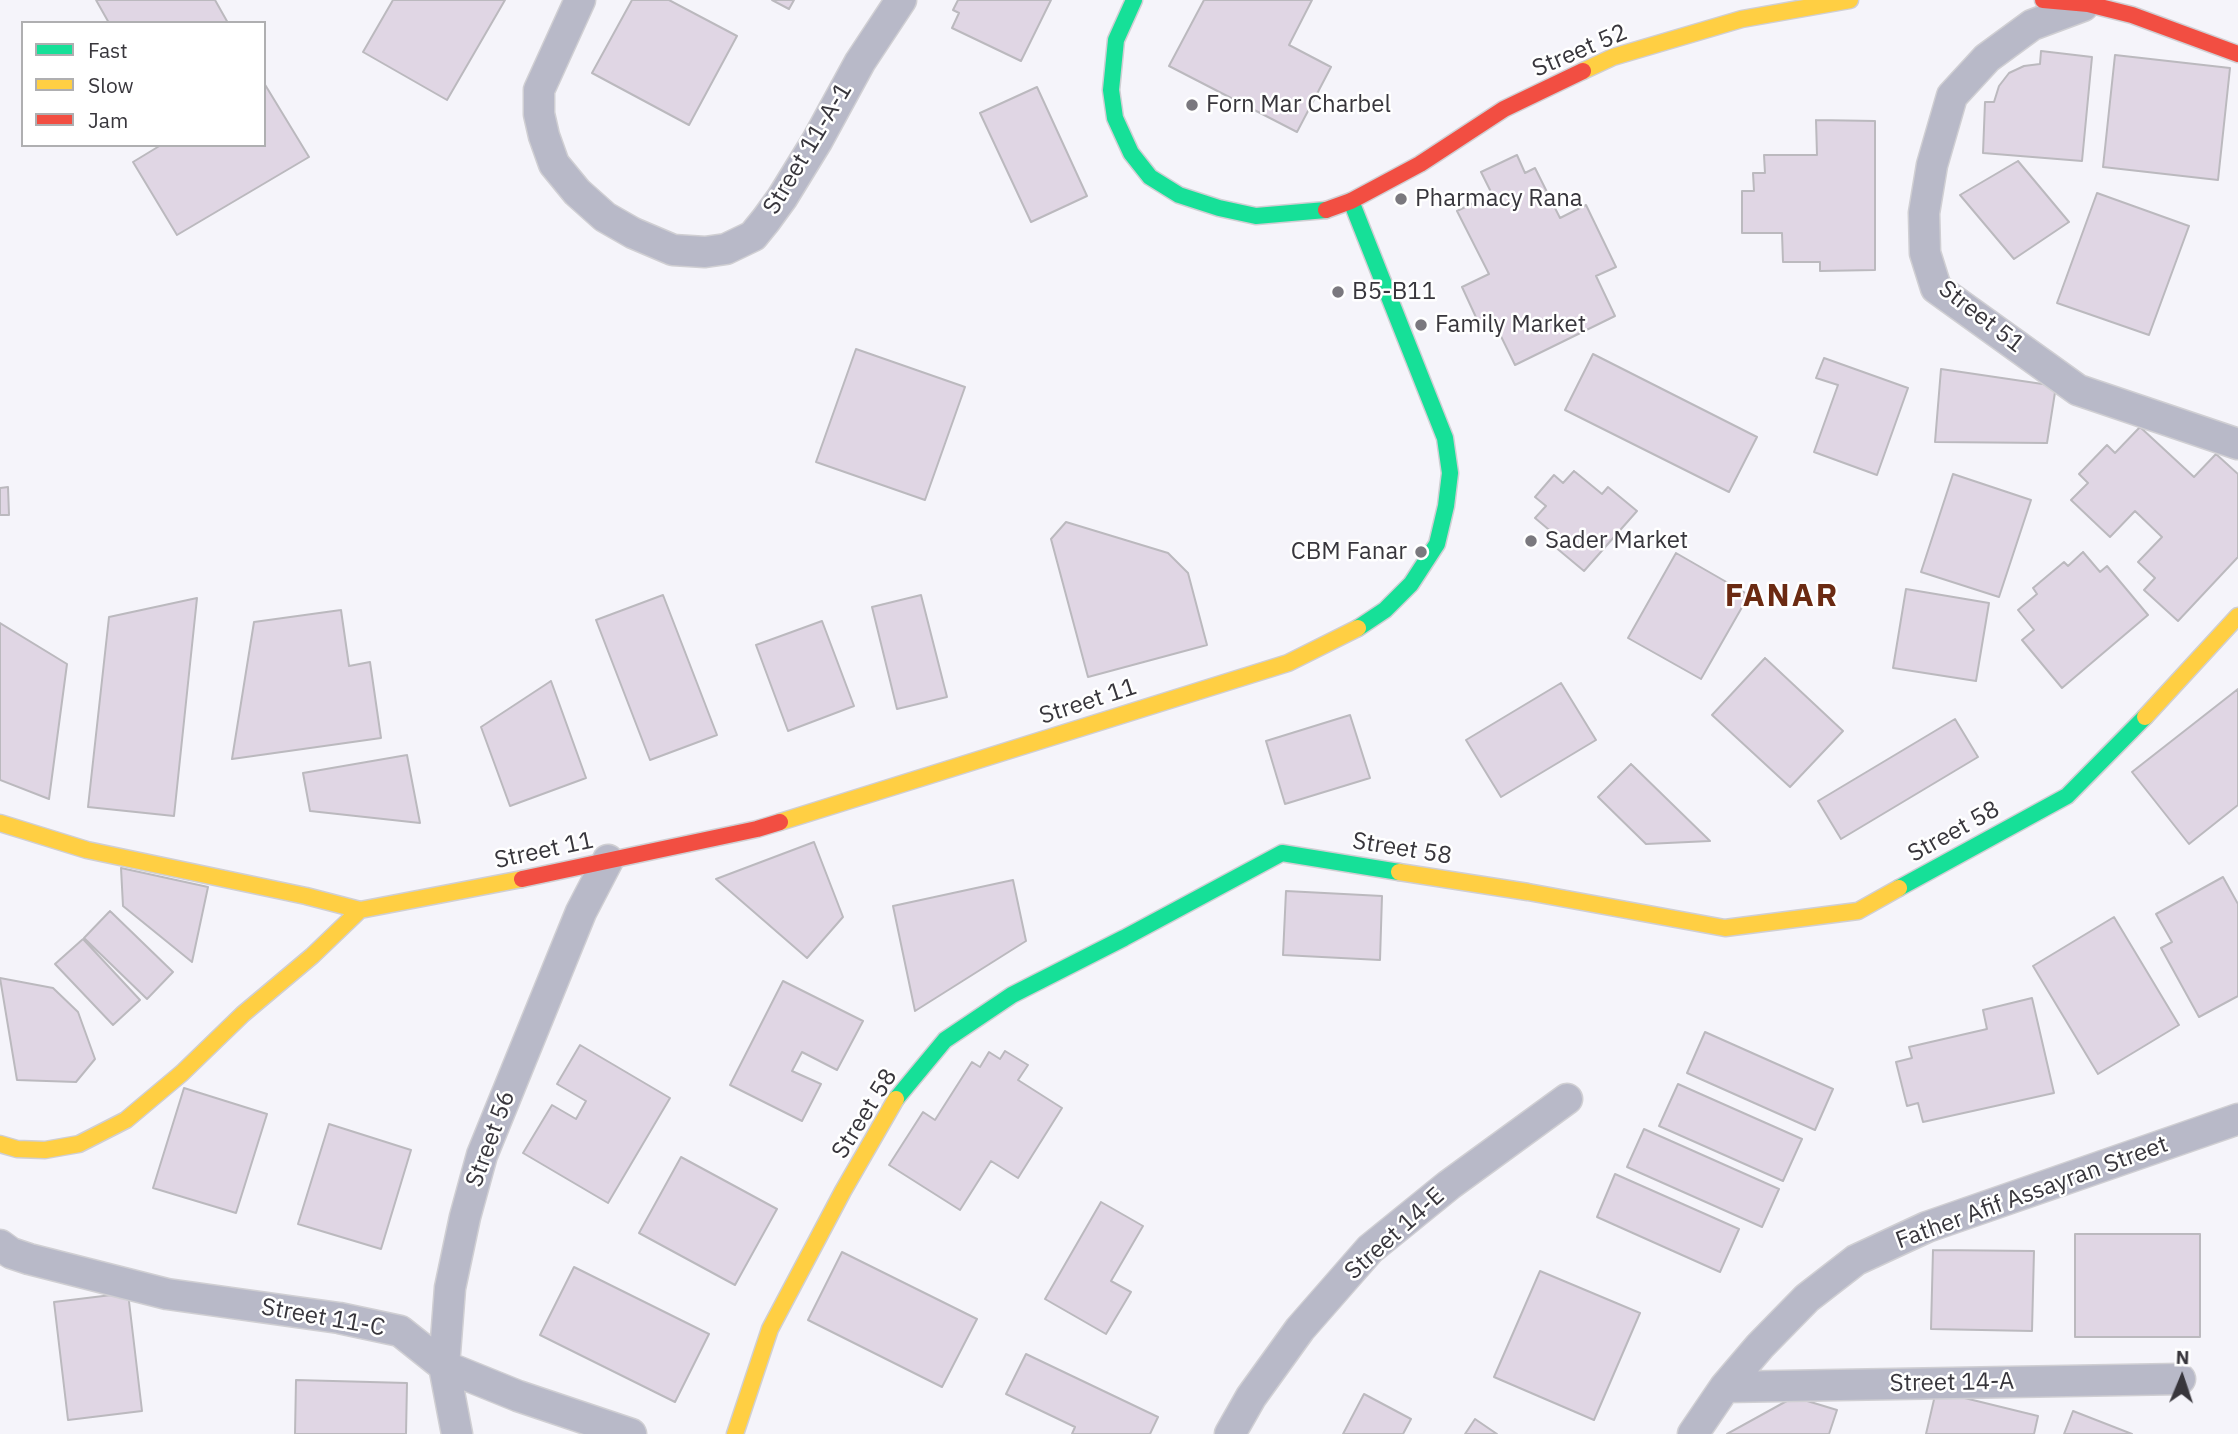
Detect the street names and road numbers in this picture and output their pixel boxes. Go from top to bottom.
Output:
street label: Street 52 [1528,18,1632,84]
street label: Street 11-A-1 [757,78,859,220]
street label: Street 51 [1933,275,2029,359]
street label: Street 11 [1036,673,1140,731]
street label: Street 58 [1903,795,2005,869]
street label: Street 11 [492,826,596,876]
street label: Street 58 [1350,827,1454,871]
street label: Street 58 [826,1064,904,1164]
street label: Street 56 [460,1087,522,1191]
street label: Father Afif Assayran Street [1892,1130,2172,1256]
street label: Street 14-E [1339,1182,1451,1286]
street label: Street 11-C [259,1293,387,1343]
street label: Street 14-A [1889,1368,2015,1398]

